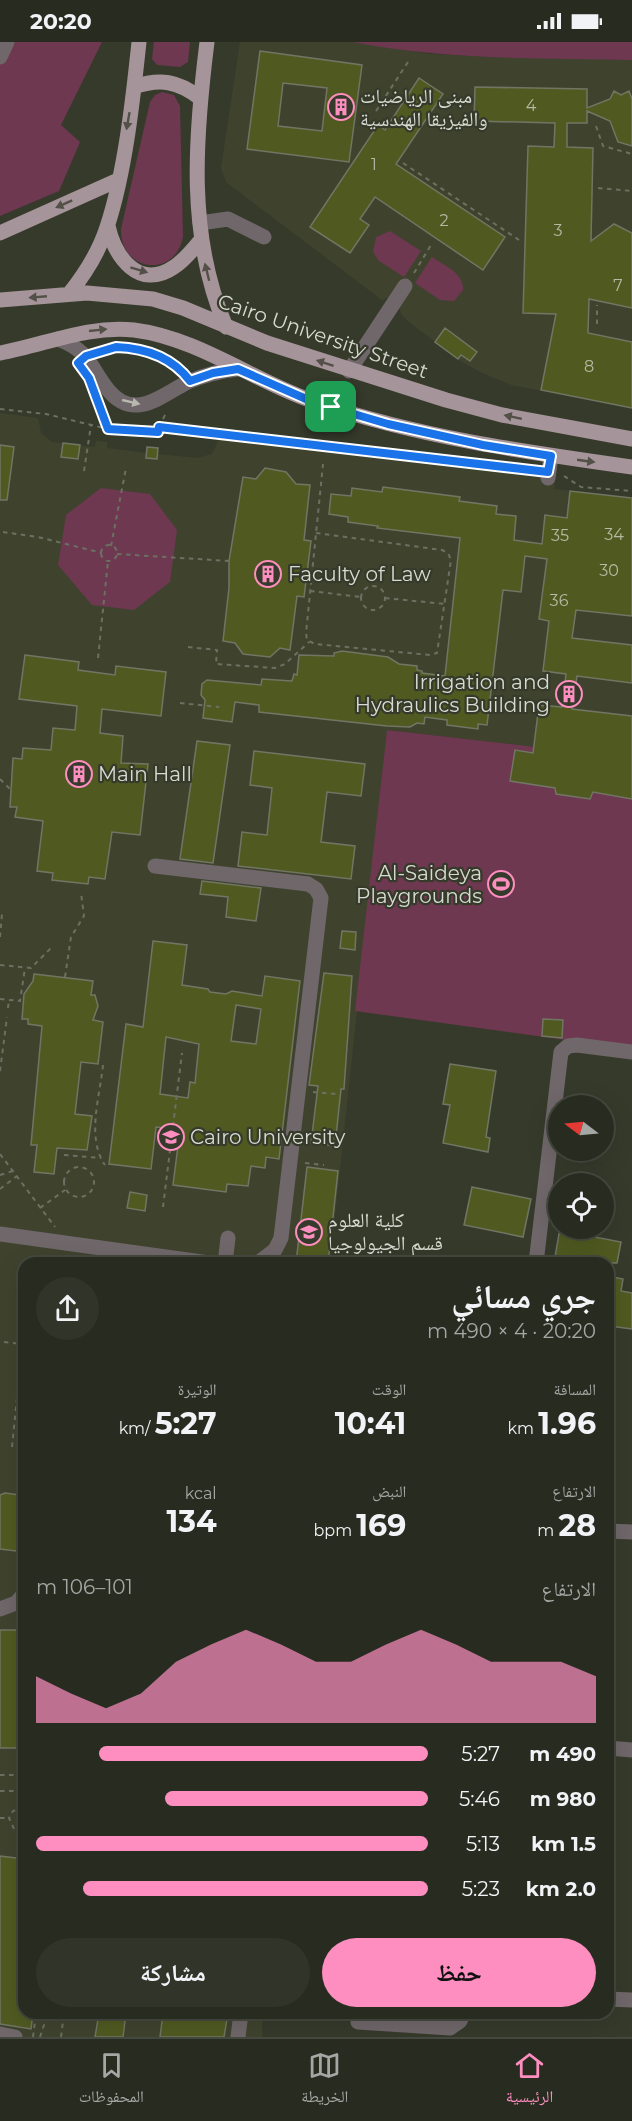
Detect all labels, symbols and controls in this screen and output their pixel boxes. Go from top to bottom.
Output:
text: 20:20 [30,8,92,35]
place label: مبنى الرياضيات والفيزيقا الهندسية [360,84,488,131]
building icon: مبنى الرياضيات والفيزيقا الهندسية [326,92,356,122]
house number: 4 [526,96,537,115]
one-way arrow [123,111,132,130]
house number: 1 [371,155,377,174]
one-way arrow [55,199,73,209]
house number: 2 [439,211,449,230]
house number: 3 [553,221,563,240]
one-way arrow [201,263,211,281]
one-way arrow [131,266,149,275]
house number: 7 [613,276,623,295]
street label: Cairo University Street [215,289,431,383]
one-way arrow [28,292,47,302]
one-way arrow [88,325,107,335]
house number: 8 [584,357,594,376]
one-way arrow [316,358,334,367]
pin [305,381,356,432]
icon: arrive [314,390,347,423]
one-way arrow [122,398,140,408]
one-way arrow [503,412,522,421]
one-way arrow [577,456,596,465]
house number: 34 [604,525,624,544]
house number: 35 [551,526,569,545]
building icon: Faculty of Law [253,559,283,589]
house number: 30 [599,561,619,580]
place label: Faculty of Law [288,562,431,586]
house number: 36 [550,591,569,610]
place label: Irrigation and Hydraulics Building [355,670,550,717]
building icon: Irrigation and Hydraulics Building [554,679,584,709]
building icon: Main Hall [64,759,94,789]
place label: Main Hall [98,762,192,786]
place label: Al-Saideya Playgrounds [356,861,482,908]
sports icon: Al-Saideya Playgrounds [486,869,516,899]
north arrow [548,1095,614,1161]
map controls [548,1095,614,1239]
school or university icon: Cairo University [156,1122,186,1152]
place label: Cairo University [190,1125,345,1149]
button: locate [548,1173,614,1239]
place label: كلية العلوم قسم الجيولوجيا [328,1208,443,1257]
school or university icon: كلية العلوم قسم الجيولوجيا [294,1217,324,1247]
text: جري مسائي [451,1276,596,1316]
button: share [36,1277,99,1340]
text: 20:20 · 4 × 490 m [427,1319,596,1343]
text: الوتيرة [178,1380,217,1399]
text: الوقت [372,1380,406,1399]
text: المسافة [554,1380,596,1399]
text: 5:27 [155,1405,217,1442]
text: 10:41 [335,1405,406,1442]
text: 1.96 [538,1405,596,1442]
text: /km [119,1419,155,1438]
text: km [508,1419,538,1438]
text: النبض [372,1482,406,1501]
text: الارتفاع [552,1482,596,1501]
text: kcal [185,1484,217,1503]
text: 134 [166,1503,217,1540]
text: 169 [356,1507,406,1544]
text: 28 [559,1507,596,1544]
text: bpm [313,1521,356,1540]
text: m [537,1521,559,1540]
text: 101–106 m [36,1575,133,1599]
text: الارتفاع [541,1577,596,1601]
text: 5:27 [461,1742,500,1766]
text: 490 m [529,1742,596,1766]
text: 5:46 [459,1787,500,1811]
text: 980 m [530,1787,596,1811]
text: 5:13 [466,1832,500,1856]
text: 1.5 km [531,1832,596,1856]
text: 5:23 [462,1877,500,1901]
text: 2.0 km [526,1877,596,1901]
button: مشاركة [36,1938,310,2007]
button: حفظ [322,1938,596,2007]
tab: المحفوظات [79,2049,144,2112]
tab: الخريطة [301,2049,348,2112]
tab: الرئيسية [506,2049,553,2112]

